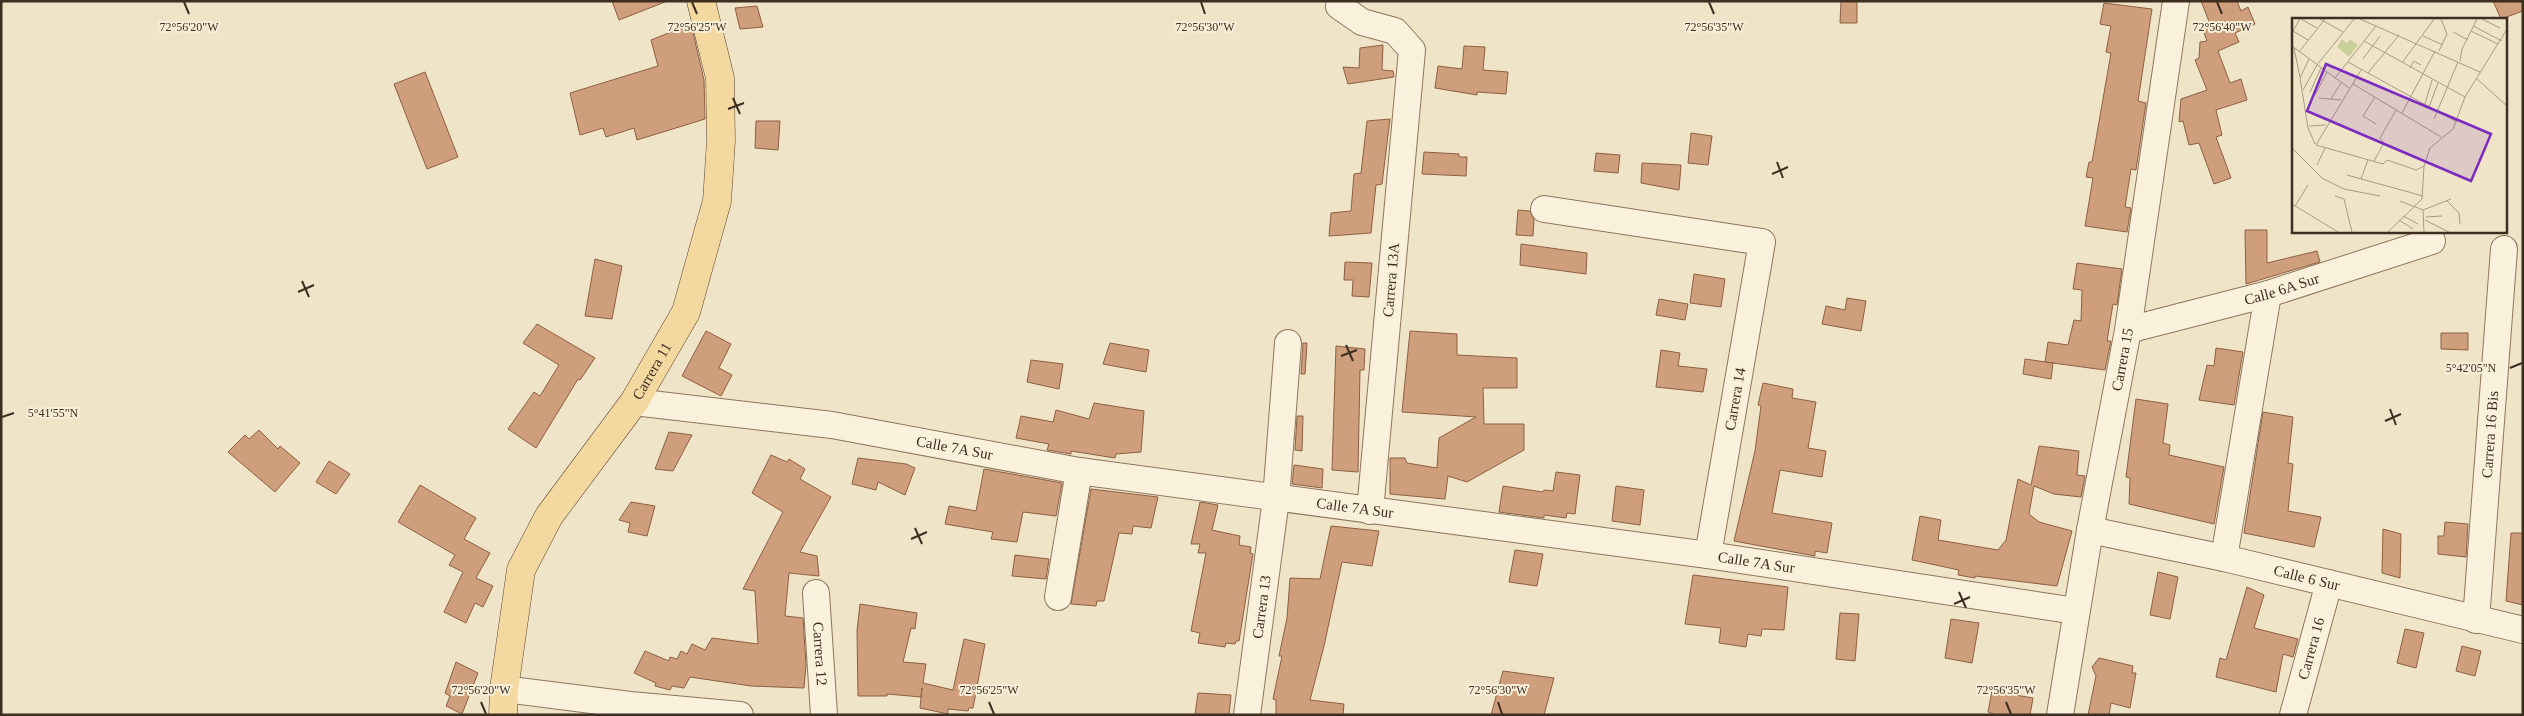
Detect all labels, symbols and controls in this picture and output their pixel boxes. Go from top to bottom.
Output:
inset map [2292,18,2506,232]
text: 72°56'20"W [159,20,219,34]
text: 72°56'25"W [667,20,727,34]
text: 72°56'30"W [1175,20,1235,34]
text: 72°56'35"W [1684,20,1744,34]
text: 72°56'40"W [2192,20,2252,34]
street label: Carrera 13A [1380,242,1402,318]
street label: Calle 6A Sur [2242,270,2321,308]
street label: Carrera 15 [2109,327,2136,392]
street label: Carrera 11 [629,340,675,402]
text: 5°42'05"N [2446,361,2497,375]
street label: Carrera 14 [1722,366,1748,432]
street label: Carrera 16 Bis [2479,390,2501,479]
text: 5°41'55"N [28,406,79,420]
street label: Calle 7A Sur [915,433,994,463]
street label: Calle 7A Sur [1315,495,1394,521]
street label: Calle 7A Sur [1717,549,1796,576]
street label: Calle 6 Sur [2272,562,2341,594]
street label: Carrera 13 [1249,574,1274,640]
street label: Carrera 16 [2295,615,2327,681]
street label: Carrera 12 [810,622,830,686]
text: 72°56'20"W [451,683,511,697]
text: 72°56'25"W [959,683,1019,697]
text: 72°56'30"W [1468,683,1528,697]
text: 72°56'35"W [1976,683,2036,697]

